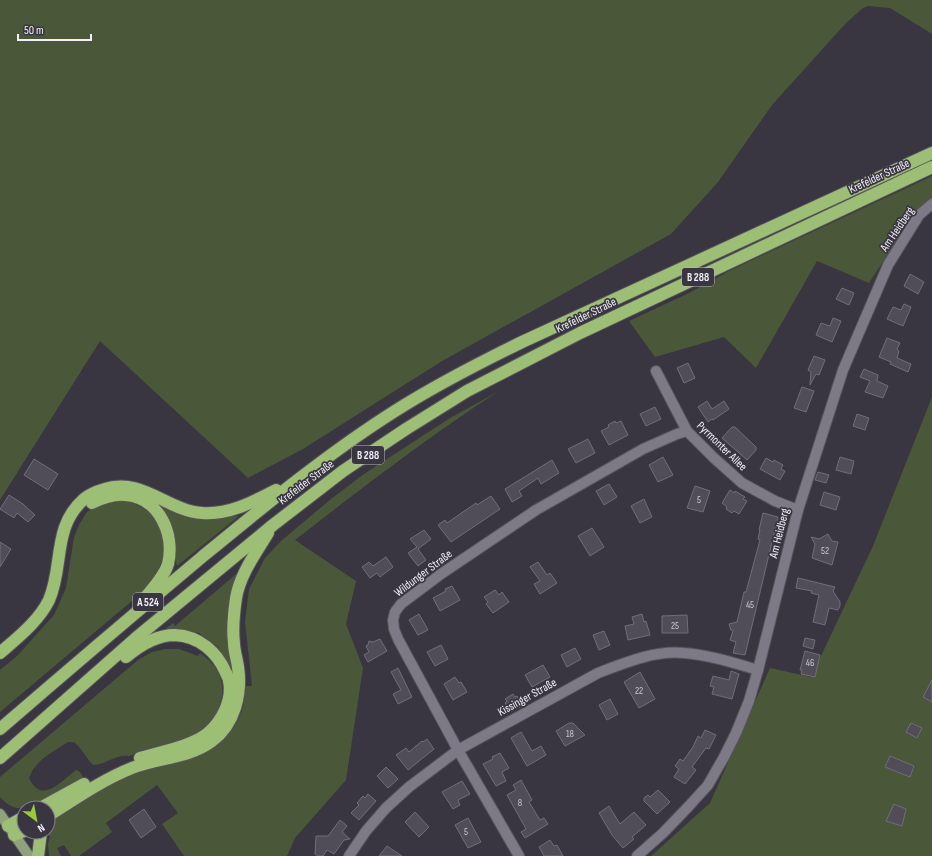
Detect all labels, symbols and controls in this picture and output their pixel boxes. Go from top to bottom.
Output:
scale bar [18,16,91,42]
text: 50 m [24,23,44,38]
street label: Krefelder Straße [846,156,912,197]
street label: Am Heidberg [876,204,918,255]
road number: B 288 [682,268,714,286]
street label: Krefelder Straße [554,294,619,337]
street label: Pyrmonter Allee [693,419,750,474]
road number: B 288 [352,446,384,464]
street label: Krefelder Straße [276,457,337,508]
house number: 5 [697,494,701,506]
street label: Am Heidberg [766,506,793,561]
house number: 52 [821,545,829,557]
street label: Wildunger Straße [391,547,455,600]
road number: A 524 [133,593,163,611]
house number: 45 [746,599,754,611]
house number: 25 [671,620,679,632]
house number: 46 [806,657,814,669]
street label: Kissinger Straße [495,675,559,720]
house number: 22 [635,685,643,697]
house number: 18 [566,728,574,740]
house number: 8 [518,797,522,809]
north arrow [16,800,56,840]
text: N [35,821,47,835]
house number: 5 [464,826,468,838]

